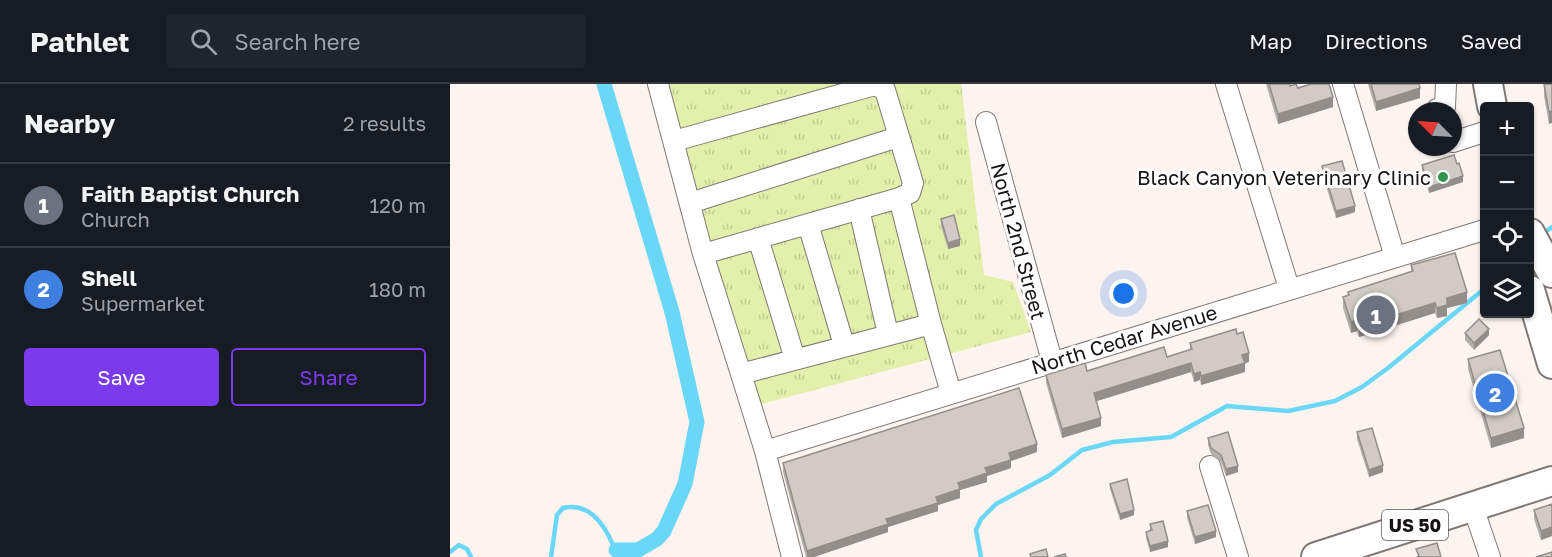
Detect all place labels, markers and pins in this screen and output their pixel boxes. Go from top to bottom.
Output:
place label: Black Canyon Veterinary Clinic [1137,165,1431,189]
marker: Black Canyon Veterinary Clinic [1436,170,1450,184]
pin: 1 [1356,292,1396,338]
pin: 2 [1476,370,1514,416]

